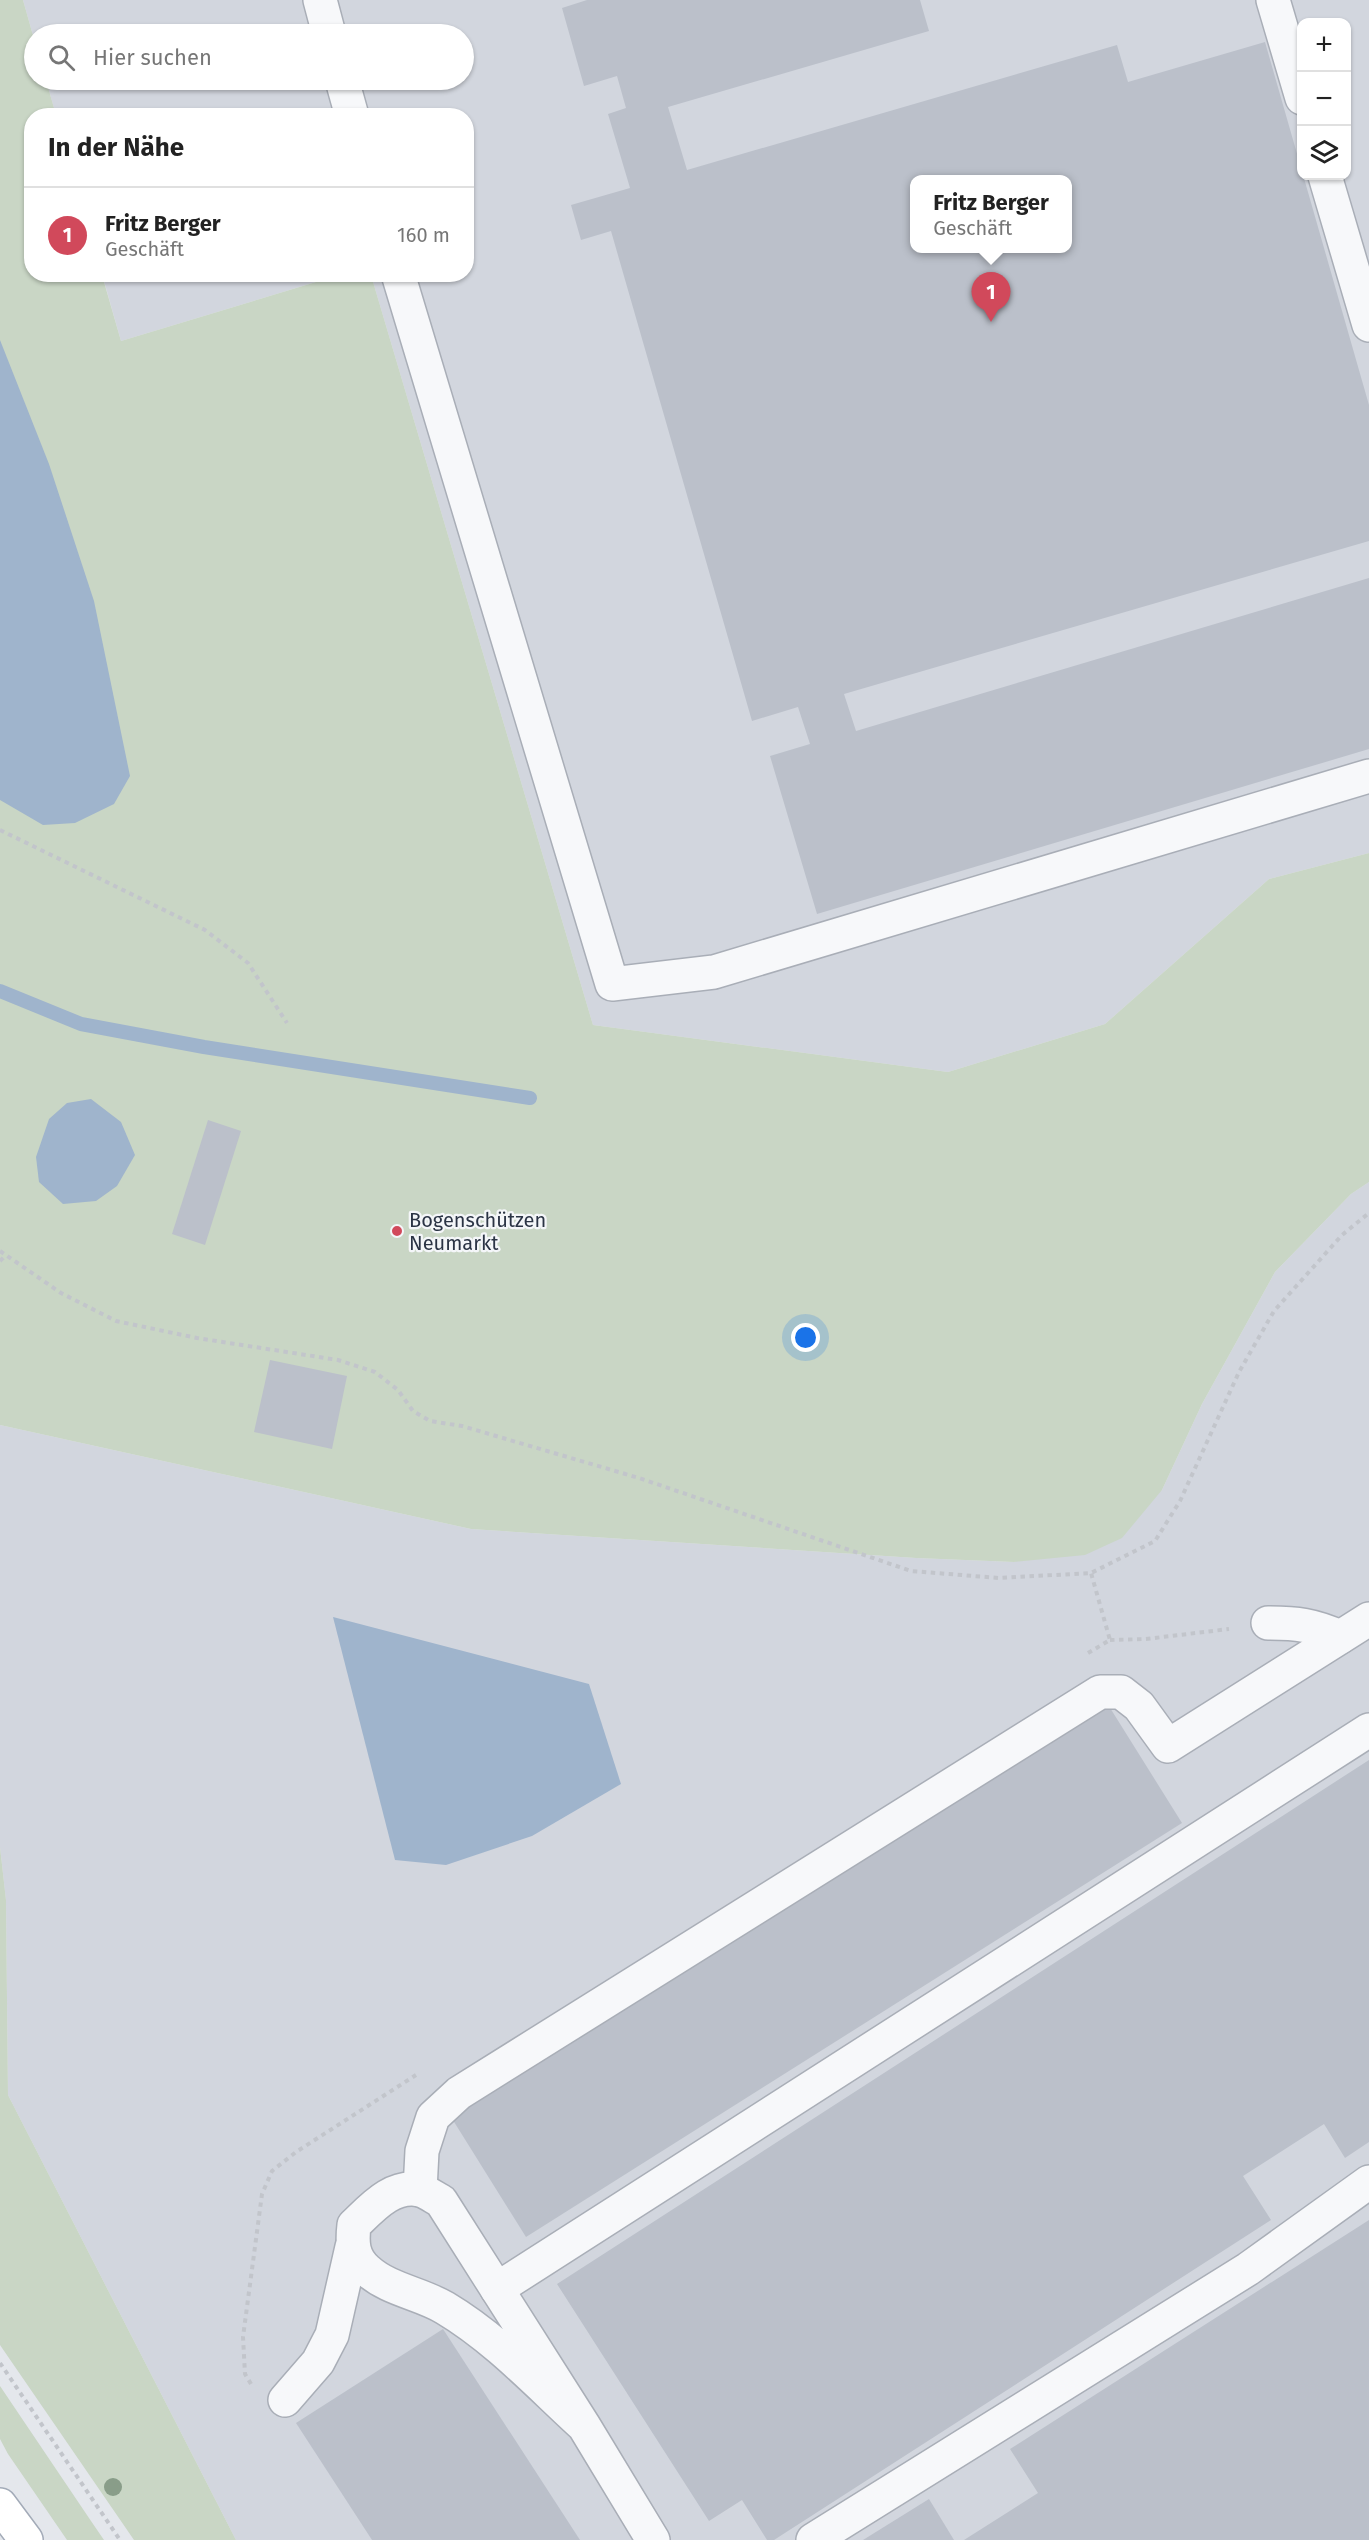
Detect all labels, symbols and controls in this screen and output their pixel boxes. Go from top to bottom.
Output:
map controls [1297,18,1351,180]
button: + [1297,18,1351,72]
search box [24,24,474,90]
icon: search [45,41,78,74]
text: Hier suchen [93,44,212,71]
button: − [1297,72,1351,126]
button: layers [1297,126,1351,180]
text: In der Nähe [48,132,184,163]
popup [910,175,1072,253]
text: Fritz Berger [933,189,1049,216]
text: Fritz Berger [105,210,221,237]
text: Geschäft [933,216,1012,240]
text: 1 [63,223,72,247]
text: 160 m [397,223,450,247]
text: Geschäft [105,237,184,261]
pin: 1 [972,272,1010,322]
place label: Bogenschützen Neumarkt [409,1208,546,1255]
marker: Bogenschützen Neumarkt [390,1224,404,1238]
your location [791,1323,820,1352]

